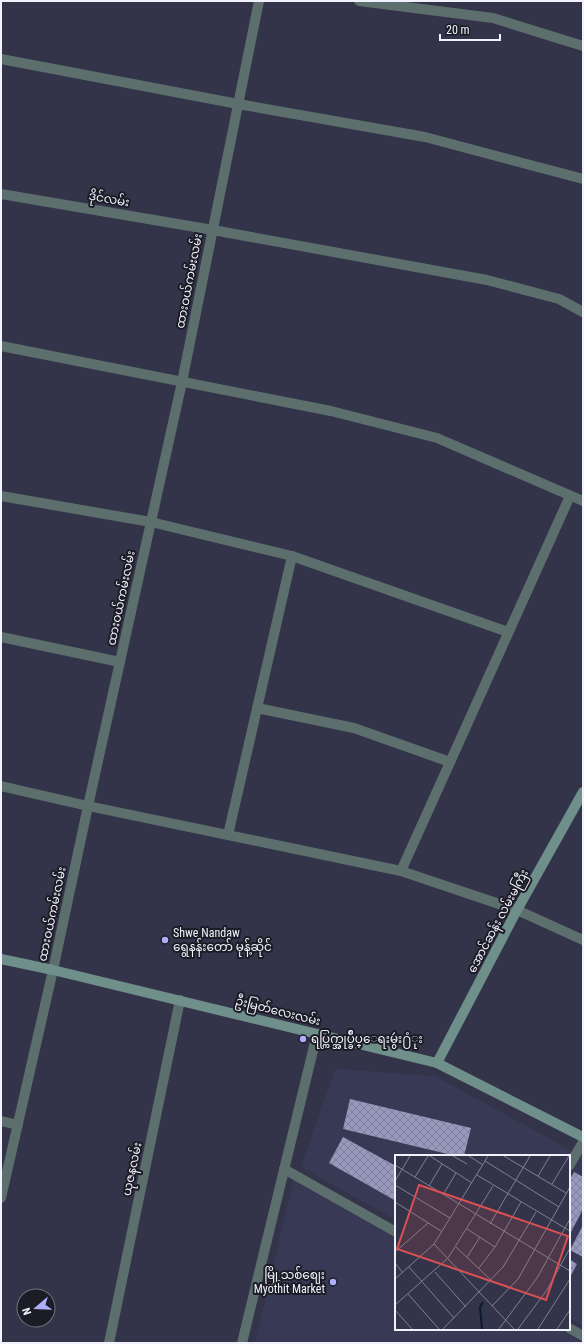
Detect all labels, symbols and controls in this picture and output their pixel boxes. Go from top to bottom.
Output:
scale bar [440,16,500,42]
text: 20 m [446,23,470,37]
street label: ဒိုင်လမ်း [87,187,131,212]
street label: ထားဝယ်ကမ်းလမ်း [171,232,205,330]
street label: ထားဝယ်ကမ်းလမ်း [102,549,138,647]
street label: ထားဝယ်ကမ်းလမ်း [33,865,69,963]
street label: အောင်ဆန်း လမ်းမကြီး [463,866,534,976]
place label: Shwe Nandaw ရွေနန်းတော် မုန့်ဆိုင် [173,926,272,957]
marker: Shwe Nandaw ရွေနန်းတော် မုန့်ဆိုင် [160,935,170,945]
street label: ဦးမြတ်လေးလမ်း [233,992,323,1031]
place label: ရပ္ကြက္အုပ္ခ်ဳပ္ေရးမွဴး႐ံုး [311,1030,423,1049]
marker: ရပ္ကြက္အုပ္ခ်ဳပ္ေရးမွဴး႐ံုး [298,1034,308,1044]
street label: ယုဇနလမ်း [118,1141,147,1198]
inset map [395,1155,570,1330]
place label: မြို့သစ်စျေး Myothit Market [254,1266,325,1296]
marker: မြို့သစ်စျေး Myothit Market [328,1277,338,1287]
north arrow [16,1288,56,1328]
text: N [20,1306,34,1316]

